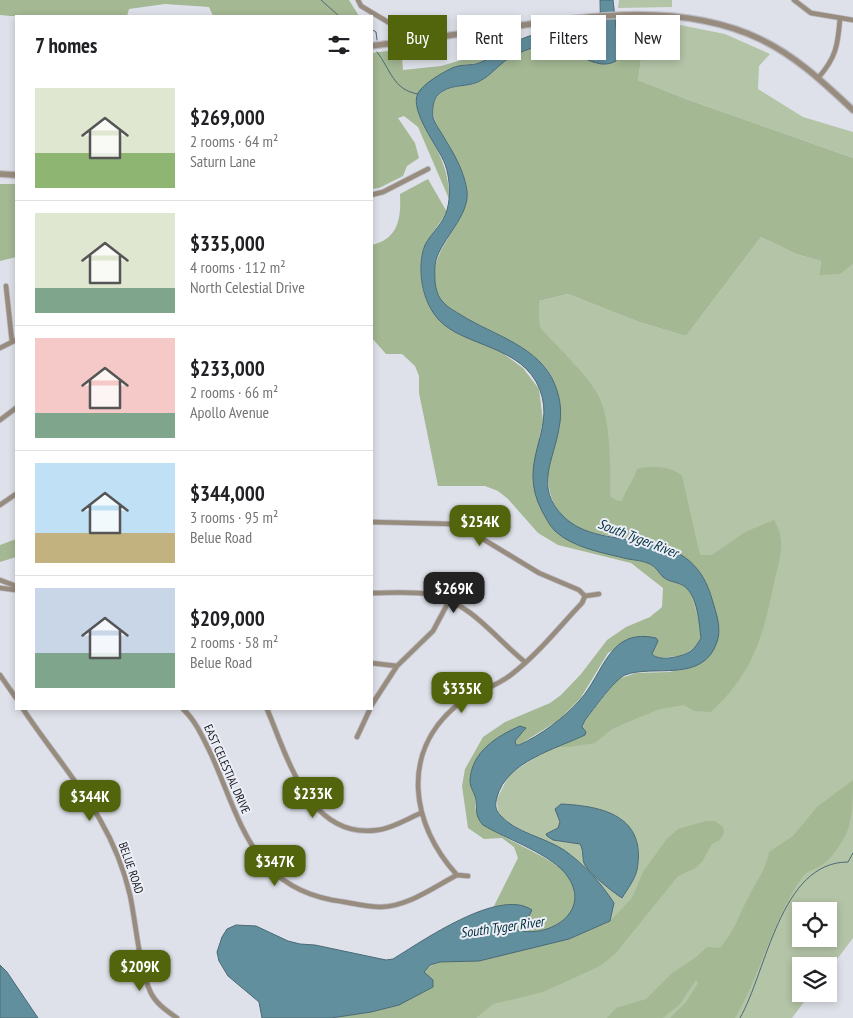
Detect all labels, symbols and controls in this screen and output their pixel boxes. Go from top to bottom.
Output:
chip: Buy [388,15,447,60]
chip: Rent [457,15,521,60]
chip: Filters [531,15,606,60]
chip: New [616,15,680,60]
icon: filters [325,31,353,59]
text: 7 homes [35,32,97,59]
text: $269,000 [190,104,265,131]
icon: home [75,108,135,168]
text: 2 rooms · 64 m² [190,131,278,151]
text: Saturn Lane [190,151,256,171]
text: $335,000 [190,230,265,257]
icon: home [75,233,135,293]
text: 4 rooms · 112 m² [190,257,286,277]
text: North Celestial Drive [190,277,305,297]
text: $233,000 [190,355,265,382]
icon: home [75,358,135,418]
text: 2 rooms · 66 m² [190,382,278,402]
text: Apollo Avenue [190,402,269,422]
text: $344,000 [190,480,265,507]
icon: home [75,483,135,543]
pin: $254K [445,504,515,547]
text: 3 rooms · 95 m² [190,507,278,527]
text: $254K [461,511,499,531]
water label: South Tyger River [595,514,683,562]
text: Belue Road [190,527,252,547]
pin: $269K [419,572,489,614]
text: $269K [435,578,473,598]
text: $209,000 [190,605,265,632]
icon: home [75,608,135,668]
text: 2 rooms · 58 m² [190,632,278,652]
text: Belue Road [190,652,252,672]
pin: $335K [427,672,497,714]
text: $335K [443,678,481,698]
street label: EAST CELESTIAL DRIVE [201,722,254,816]
pin: $233K [278,776,348,819]
pin: $344K [55,780,125,822]
text: $233K [294,783,332,803]
text: $344K [71,786,109,806]
street label: BELUE ROAD [116,840,147,896]
pin: $347K [240,844,310,887]
text: $347K [256,851,294,871]
map controls [792,902,837,1002]
button: locate [792,902,837,947]
water label: South Tyger River [459,912,547,942]
pin: $209K [105,950,175,992]
text: $209K [121,956,159,976]
button: layers [792,957,837,1002]

